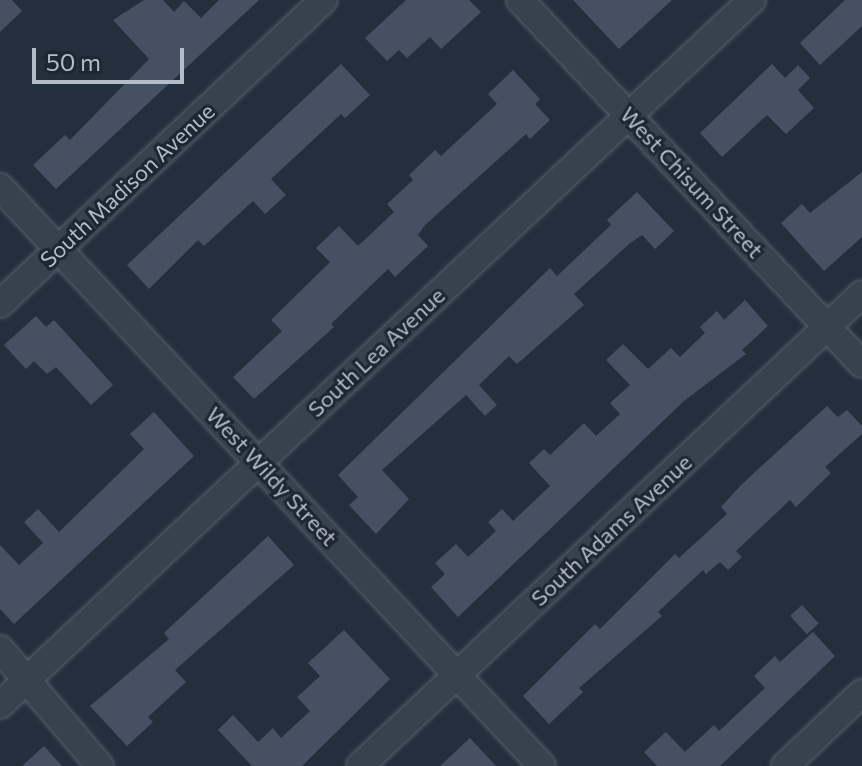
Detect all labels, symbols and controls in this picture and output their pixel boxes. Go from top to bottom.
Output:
scale bar [36,32,188,82]
text: 50 m [46,47,101,76]
street label: South Madison Avenue [35,98,219,272]
street label: West Chisum Street [615,101,769,263]
street label: South Lea Avenue [302,282,450,422]
street label: West Wildy Street [201,401,343,551]
street label: South Adams Avenue [525,449,697,611]

